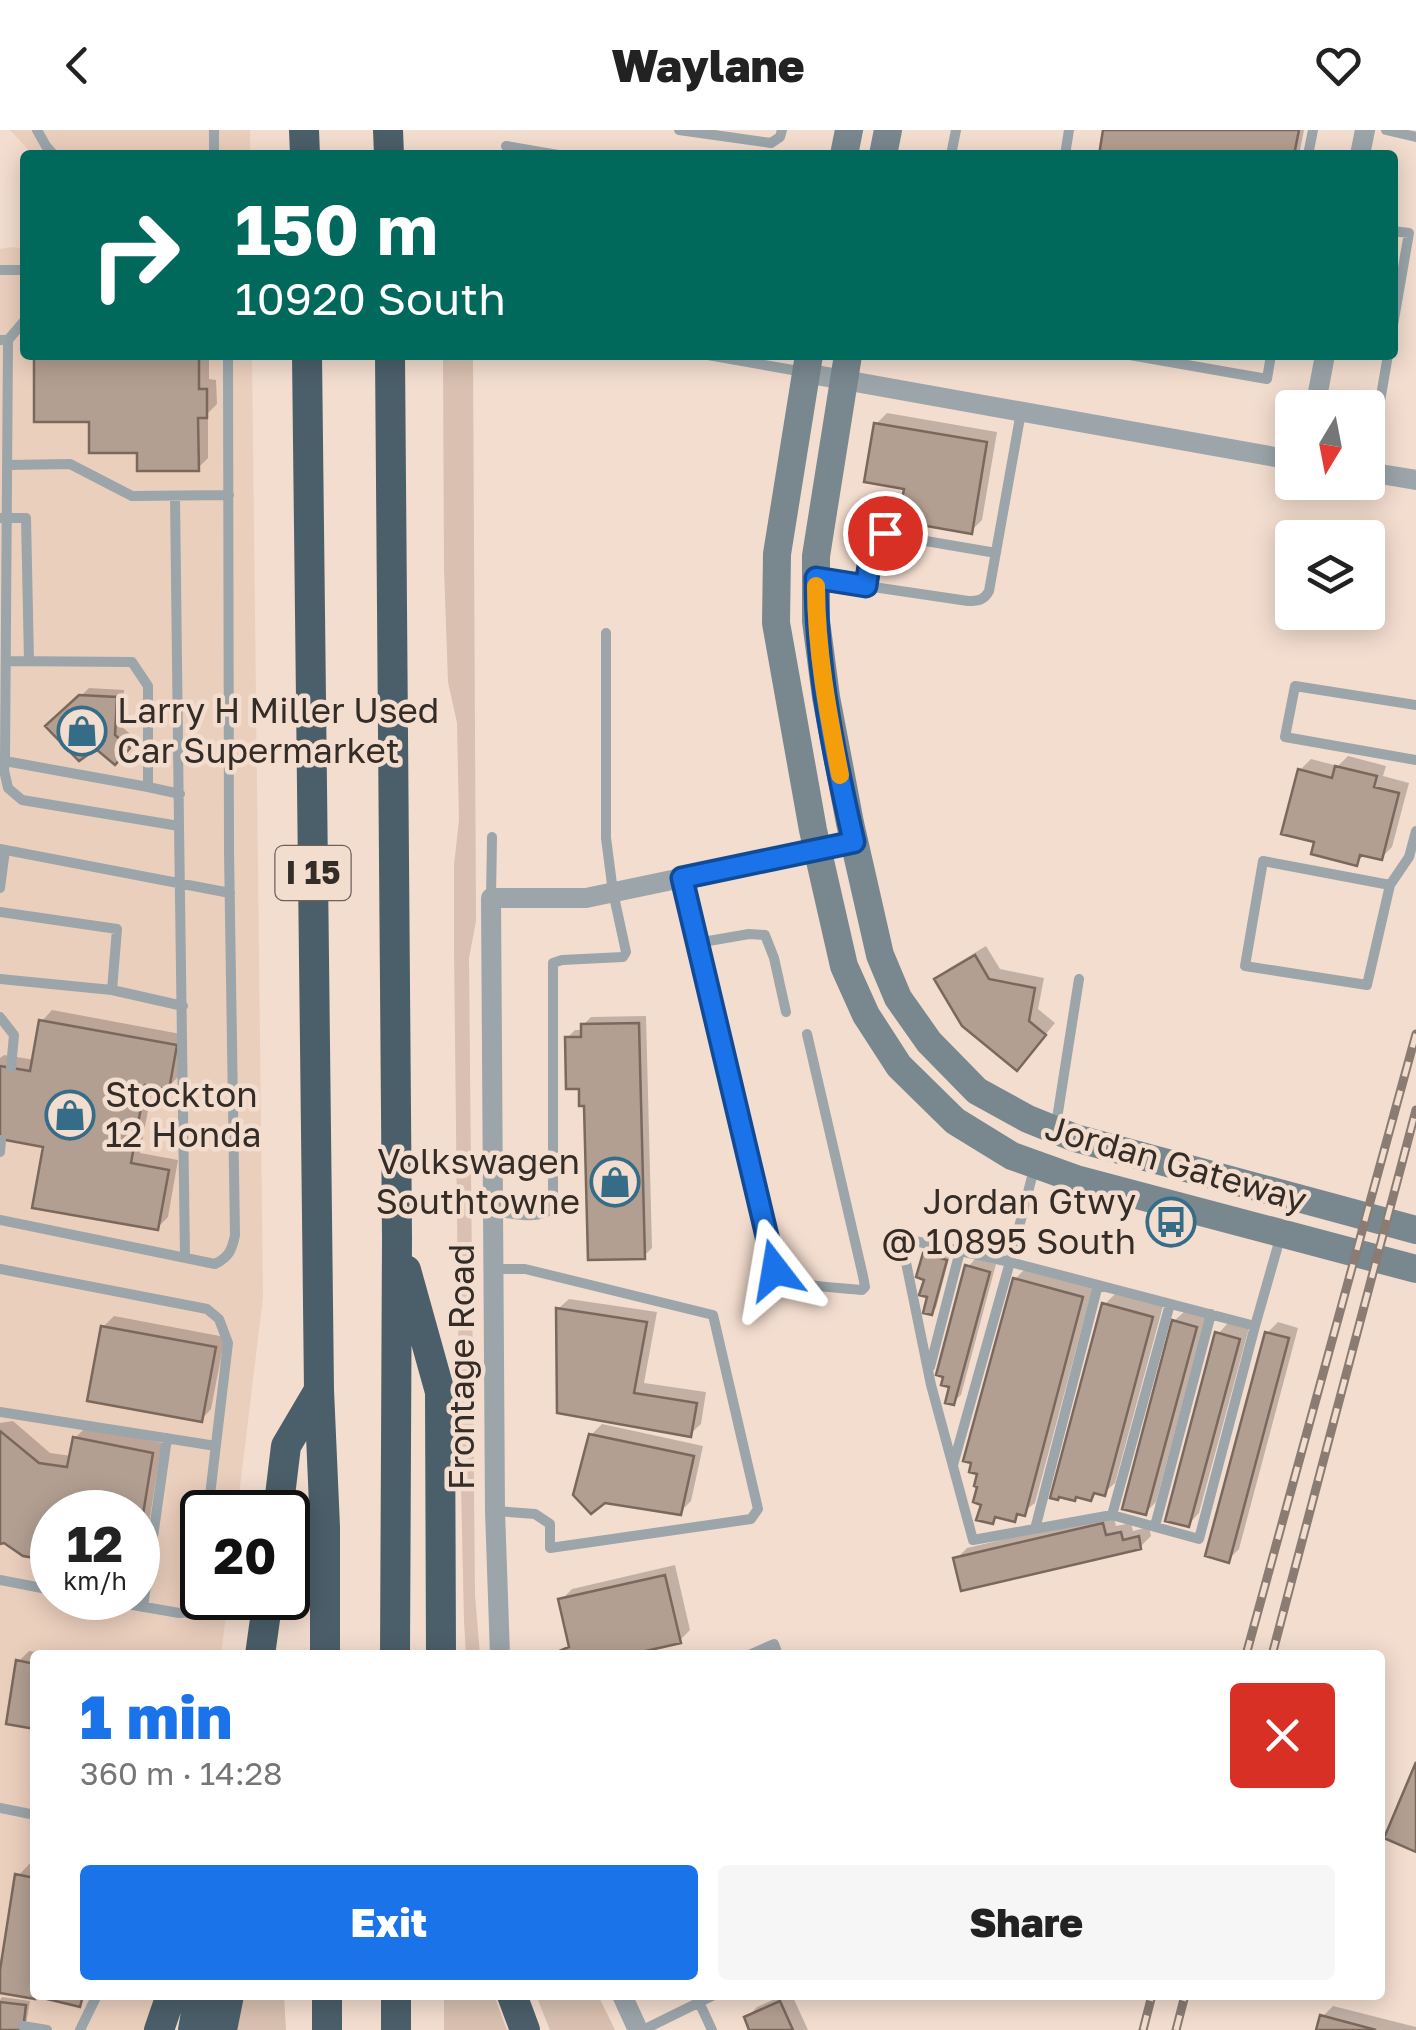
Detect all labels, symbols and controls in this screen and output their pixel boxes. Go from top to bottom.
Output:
icon: back [50,38,105,93]
text: Waylane [611,38,805,92]
icon: heart [1311,38,1366,93]
text: 150 m [235,186,438,270]
icon: right [70,190,200,320]
text: 10920 South [235,271,506,325]
north arrow [1275,390,1385,500]
map controls [1275,390,1385,630]
pin [843,491,928,576]
icon: arrive [858,506,913,561]
button: layers [1275,520,1385,630]
place label: Larry H Miller Used Car Supermarket [117,689,439,771]
shop icon: Larry H Miller Used Car Supermarket [56,705,108,757]
road number: I 15 [276,846,350,900]
place label: Stockton 12 Honda [105,1073,261,1155]
shop icon: Stockton 12 Honda [44,1089,96,1141]
street label: Jordan Gateway [1041,1106,1312,1220]
place label: Volkswagen Southtowne [375,1140,580,1222]
shop icon: Volkswagen Southtowne [589,1156,641,1208]
place label: Jordan Gtwy @ 10895 South [881,1180,1136,1262]
bus stop icon: Jordan Gtwy @ 10895 South [1145,1196,1197,1248]
position arrow [723,1218,827,1322]
street label: Frontage Road [440,1244,482,1490]
speed limit sign: 20 [180,1490,310,1620]
text: 12 [67,1513,123,1573]
text: km/h [63,1565,127,1596]
text: 1 min [80,1680,232,1752]
button: close [1230,1683,1335,1788]
text: 360 m · 14:28 [80,1754,283,1792]
button: Exit [80,1865,698,1980]
button: Share [718,1865,1335,1980]

